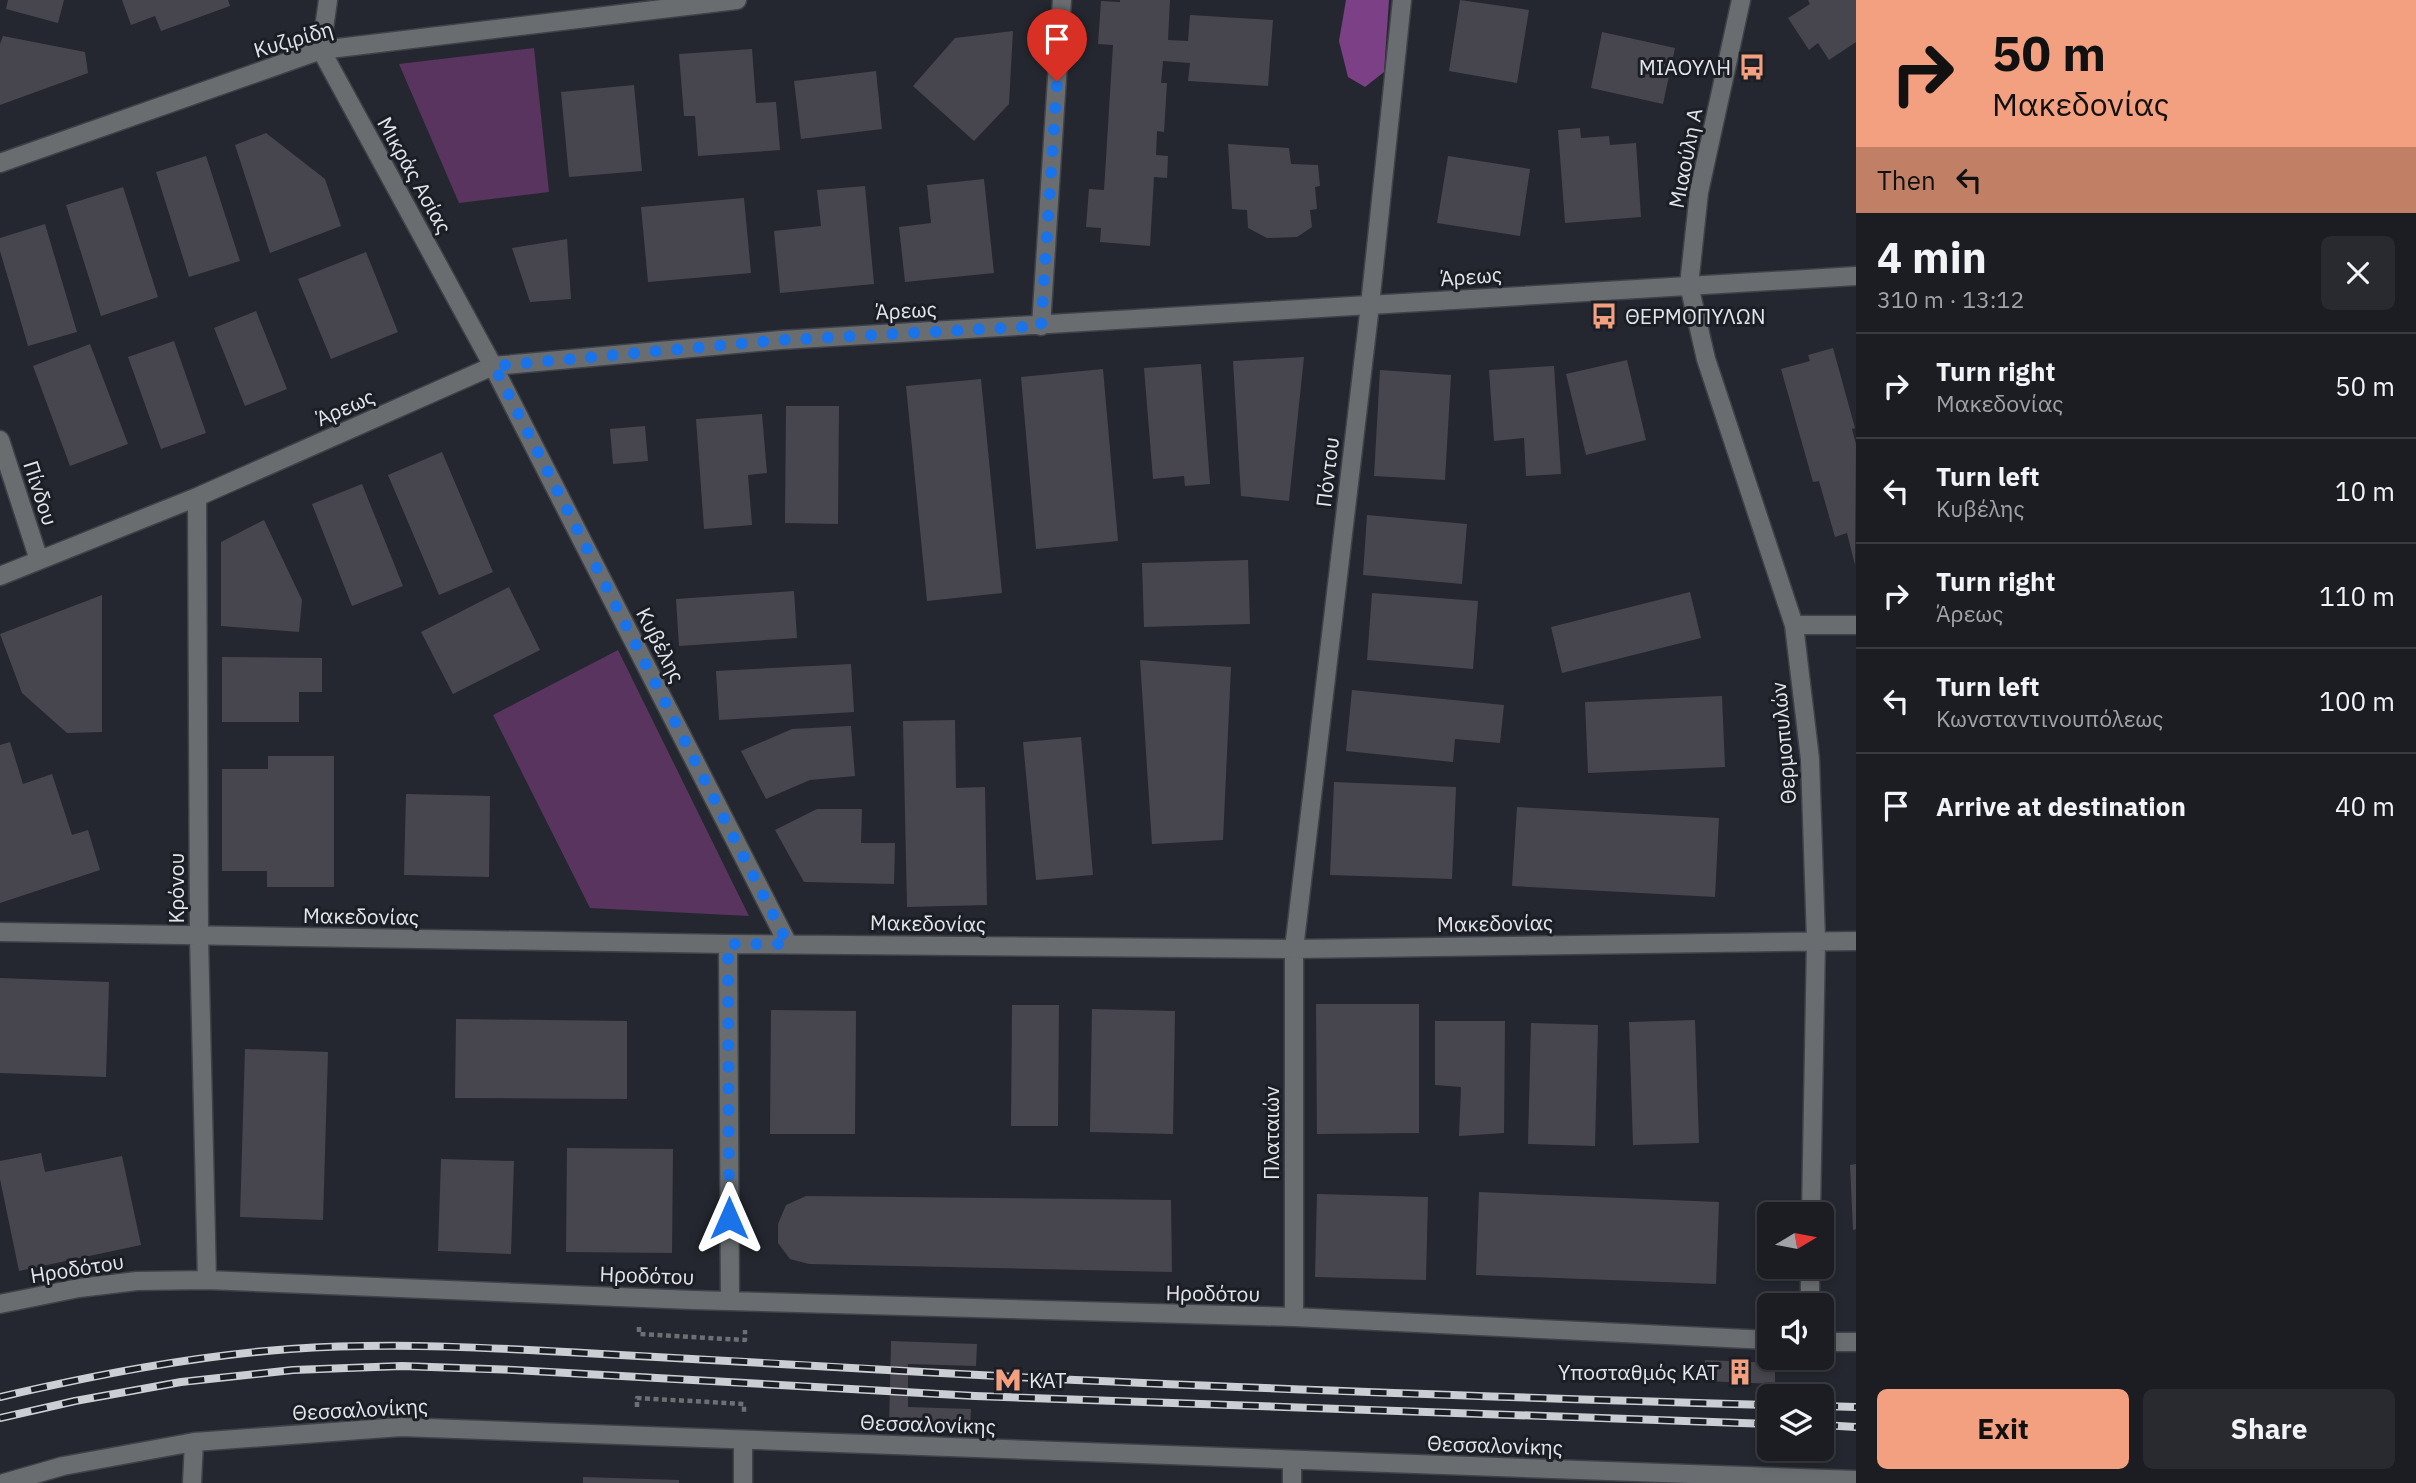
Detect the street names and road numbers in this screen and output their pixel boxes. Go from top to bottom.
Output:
street label: Κυζιρίδη [250,14,336,64]
street label: Μιαούλη Α [1662,106,1708,210]
street label: Μικράς Ασίας [371,112,459,238]
street label: Άρεως [1439,260,1503,292]
street label: Άρεως [875,294,937,326]
street label: Άρεως [311,382,379,432]
street label: Πόντου [1309,435,1345,509]
street label: Πίνδου [17,457,65,529]
street label: Κυβέλης [630,603,692,687]
street label: Θερμοπυλών [1764,680,1802,805]
street label: Κρόνου [162,853,190,923]
street label: Μακεδονίας [303,901,419,931]
street label: Μακεδονίας [870,908,986,938]
street label: Μακεδονίας [1437,908,1553,938]
street label: Πλαταιών [1257,1086,1285,1180]
street label: Ηροδότου [28,1247,126,1289]
street label: Ηροδότου [599,1259,695,1291]
street label: Ηροδότου [1165,1278,1261,1308]
street label: Θεσσαλονίκης [291,1391,429,1427]
street label: Θεσσαλονίκης [860,1408,996,1440]
street label: Θεσσαλονίκης [1427,1429,1563,1461]

